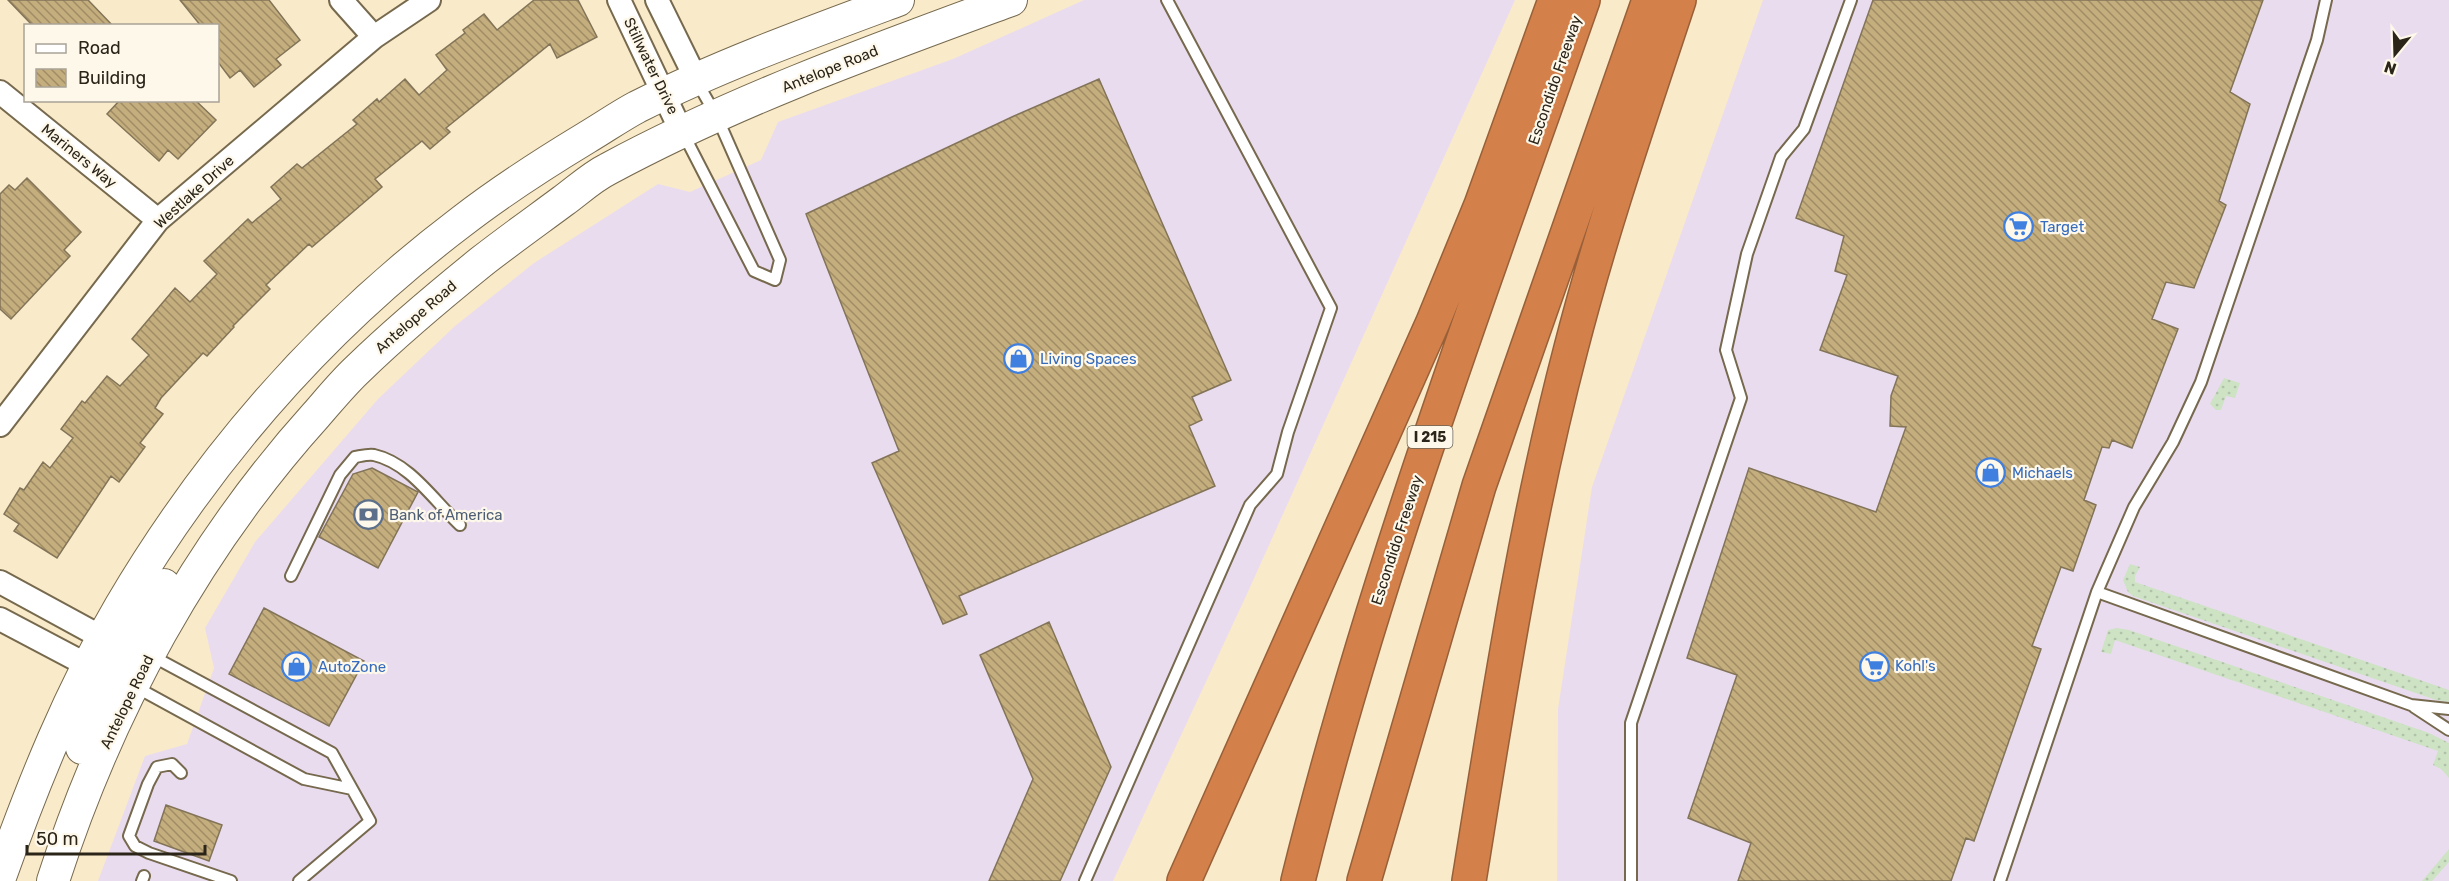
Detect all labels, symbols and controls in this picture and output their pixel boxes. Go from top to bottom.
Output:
street label: Escondido Freeway [1524,13,1586,147]
street label: Stillwater Drive [620,15,682,117]
legend [24,24,219,102]
north arrow [2365,24,2425,84]
text: Road [78,37,121,59]
street label: Antelope Road [779,42,881,96]
text: N [2382,57,2399,79]
text: Building [78,67,146,89]
street label: Mariners Way [38,120,120,192]
street label: Westlake Drive [150,151,238,233]
supermarket icon: Target [2003,211,2035,243]
place label: Target [2040,218,2084,236]
street label: Antelope Road [372,277,460,357]
shop icon: Living Spaces [1003,343,1035,375]
place label: Living Spaces [1040,350,1137,368]
road number: I 215 [1408,426,1452,448]
shop icon: Michaels [1975,457,2007,489]
place label: Michaels [2012,464,2073,482]
street label: Escondido Freeway [1368,473,1426,607]
bank icon: Bank of America [352,499,384,531]
place label: Bank of America [389,506,503,524]
supermarket icon: Kohl's [1858,650,1890,682]
shop icon: AutoZone [281,651,313,683]
street label: Antelope Road [97,652,157,752]
place label: Kohl's [1895,657,1936,675]
place label: AutoZone [318,658,386,676]
scale bar [27,818,206,856]
text: 50 m [36,828,79,850]

